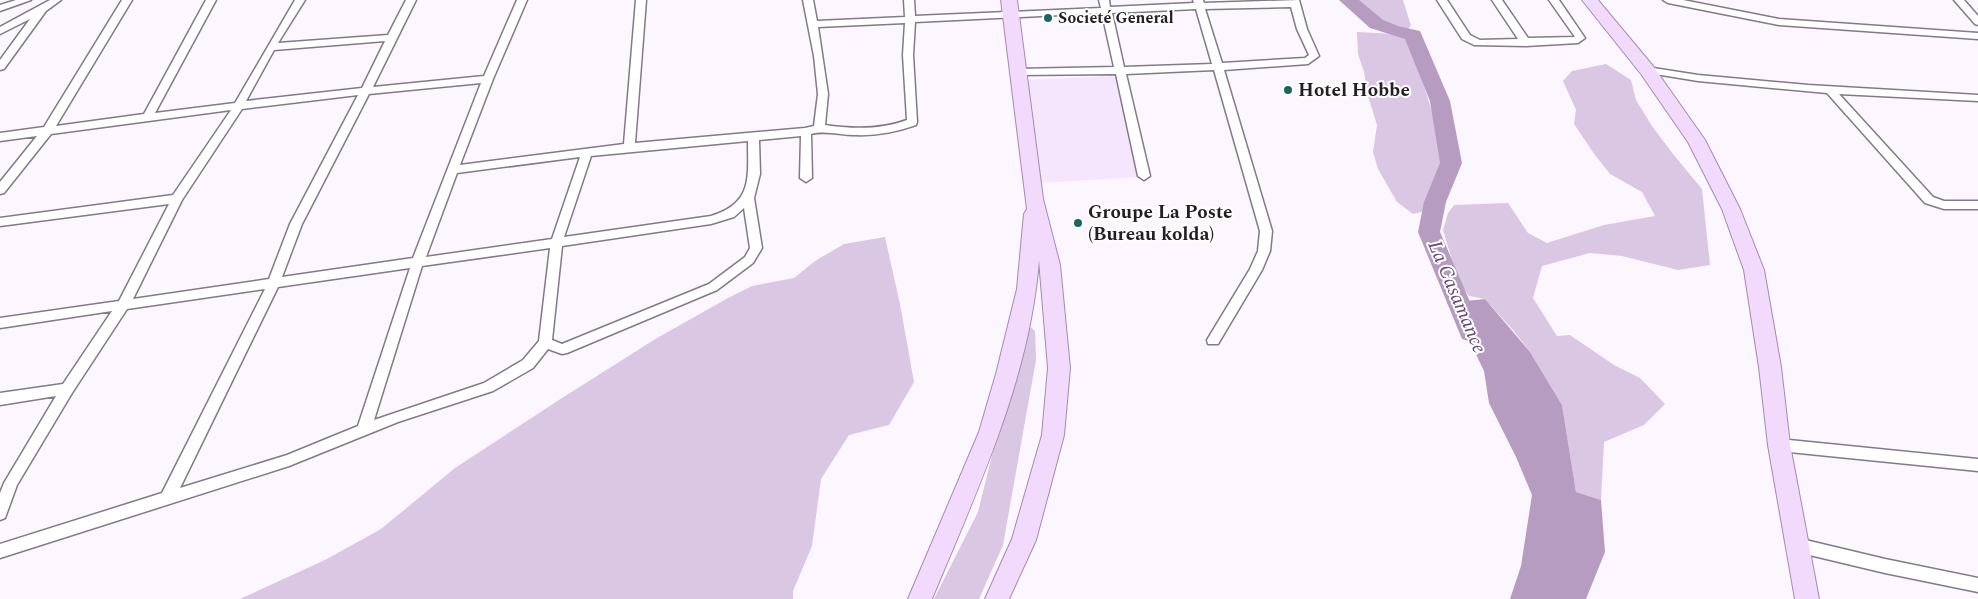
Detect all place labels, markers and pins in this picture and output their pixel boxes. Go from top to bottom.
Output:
place label: Societé General [1058,6,1174,30]
marker: Societé General [1042,12,1054,24]
place label: Hotel Hobbe [1298,76,1410,105]
marker: Hotel Hobbe [1282,84,1294,96]
place label: Groupe La Poste (Bureau kolda) [1088,198,1233,249]
marker: Groupe La Poste (Bureau kolda) [1072,217,1084,229]

